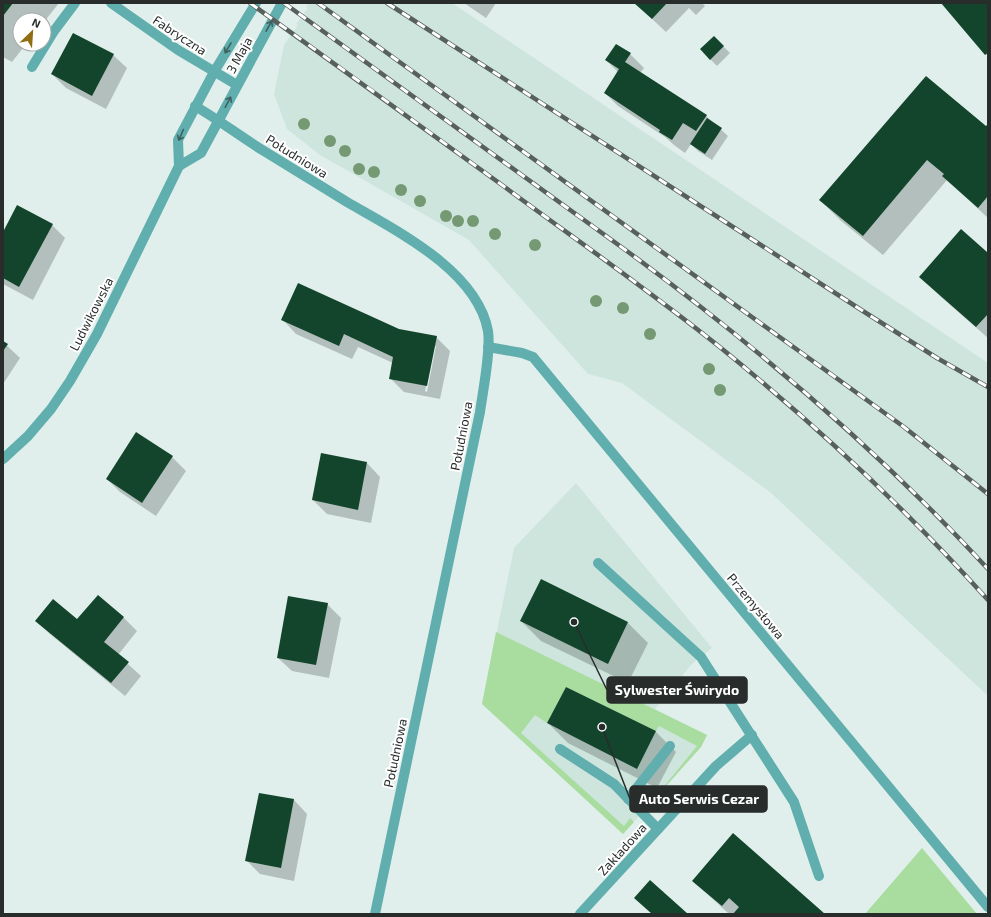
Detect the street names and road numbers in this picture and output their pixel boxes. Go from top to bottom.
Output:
street label: Fabryczna [150,12,210,58]
street label: 3 Maja [223,34,255,76]
street label: Południowa [263,131,331,181]
street label: Ludwikowska [66,275,116,353]
street label: Południowa [446,400,476,472]
street label: Przemysłowa [724,570,788,642]
street label: Południowa [380,717,410,789]
street label: Zakładowa [594,819,650,879]

